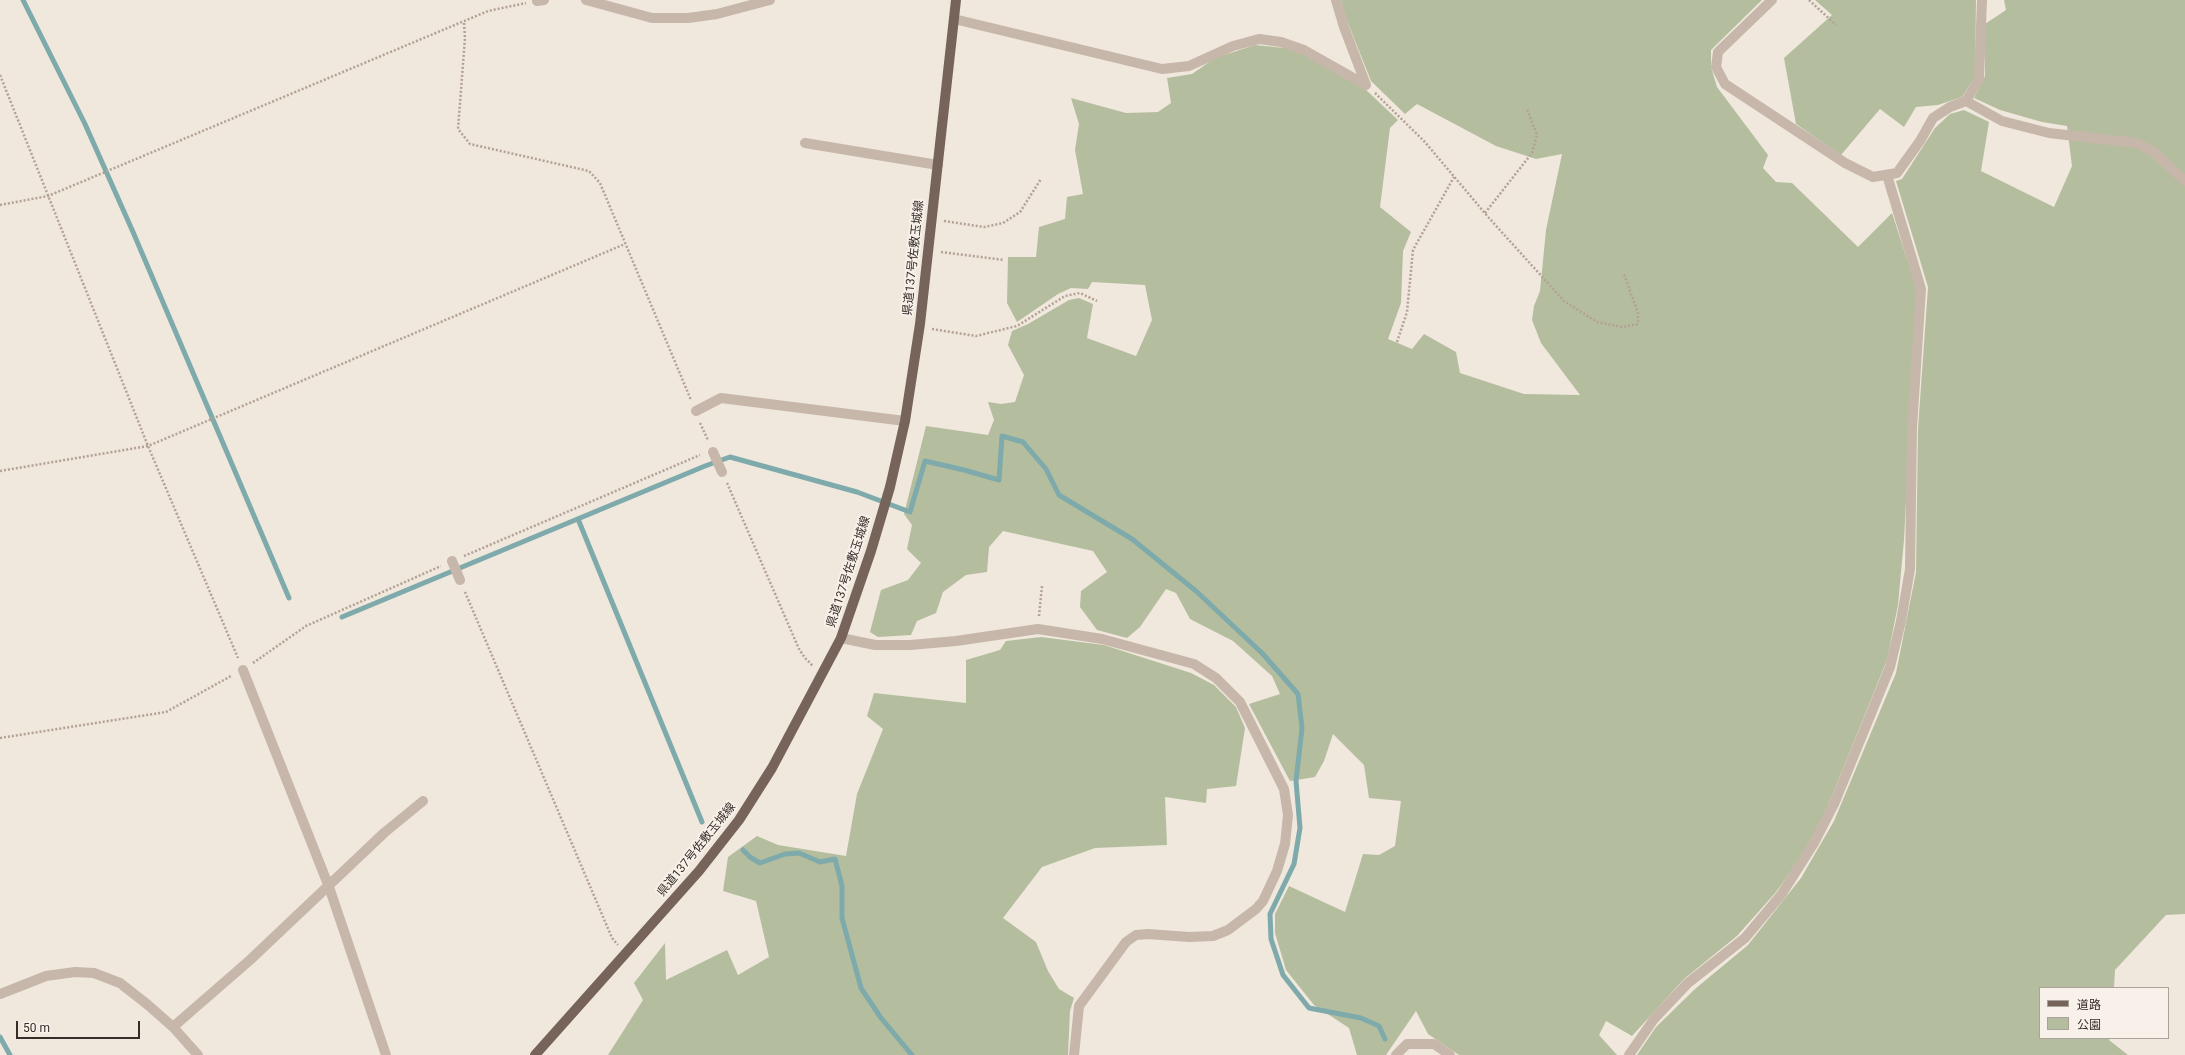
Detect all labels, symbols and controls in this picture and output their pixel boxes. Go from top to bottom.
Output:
street label: 県道137号佐敷玉城線 [901,199,927,317]
street label: 県道137号佐敷玉城線 [824,515,874,629]
street label: 県道137号佐敷玉城線 [655,800,739,900]
legend [2039,987,2169,1039]
text: 道路 [2077,998,2101,1012]
scale bar [18,1013,142,1039]
text: 公園 [2077,1018,2101,1032]
text: 50 m [23,1021,50,1035]

